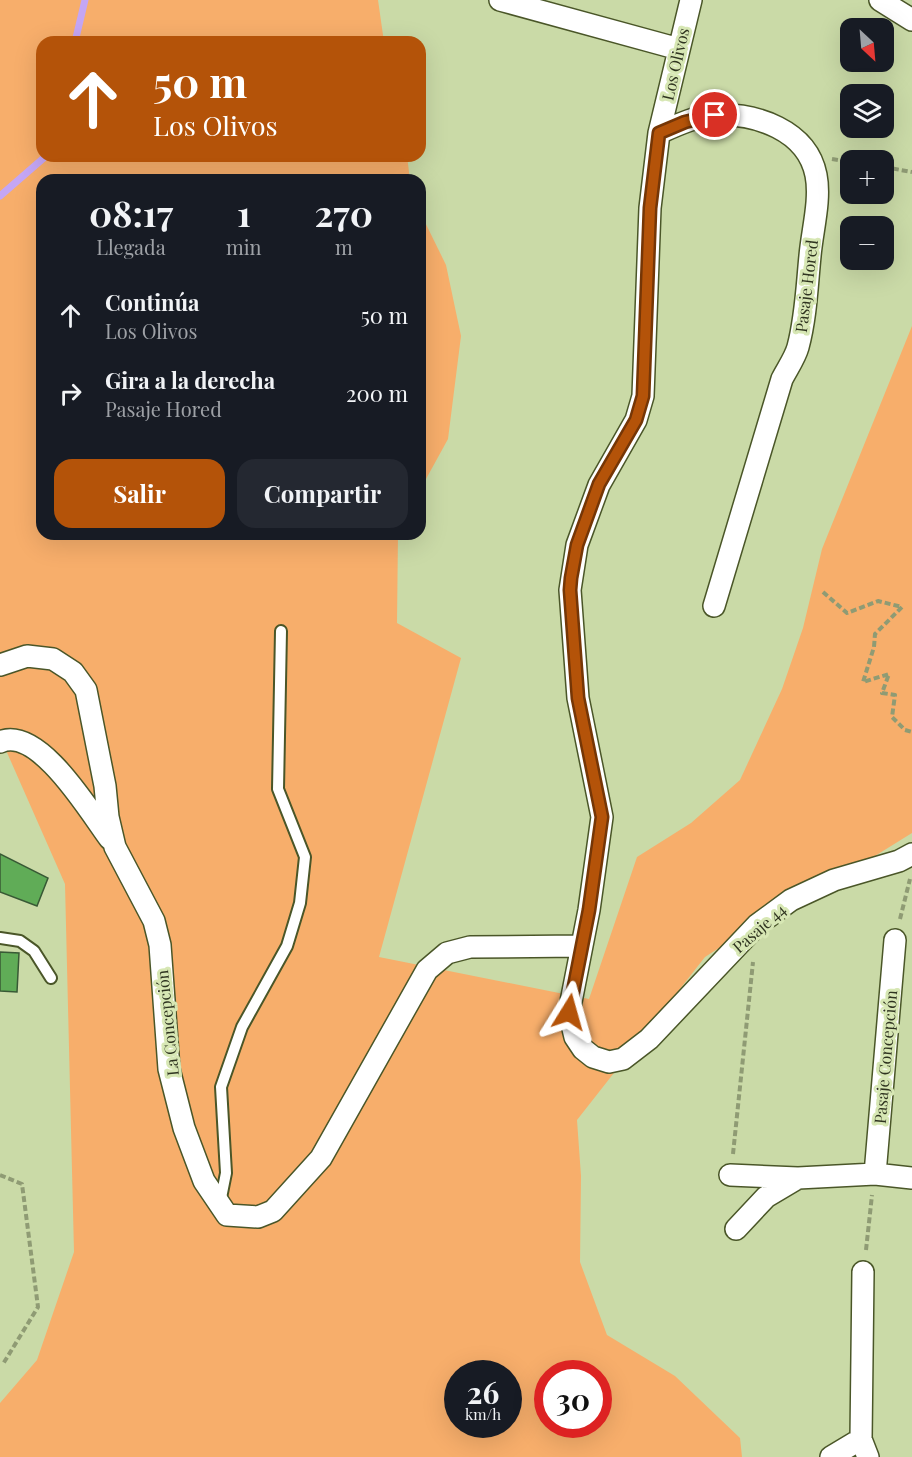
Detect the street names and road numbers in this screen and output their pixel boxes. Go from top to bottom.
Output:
street label: Los Olivos [656,26,694,102]
street label: Pasaje Hored [790,238,822,334]
street label: Pasaje 44 [728,899,790,957]
street label: La Concepción [151,969,183,1077]
street label: Pasaje Concepción [869,989,901,1125]

